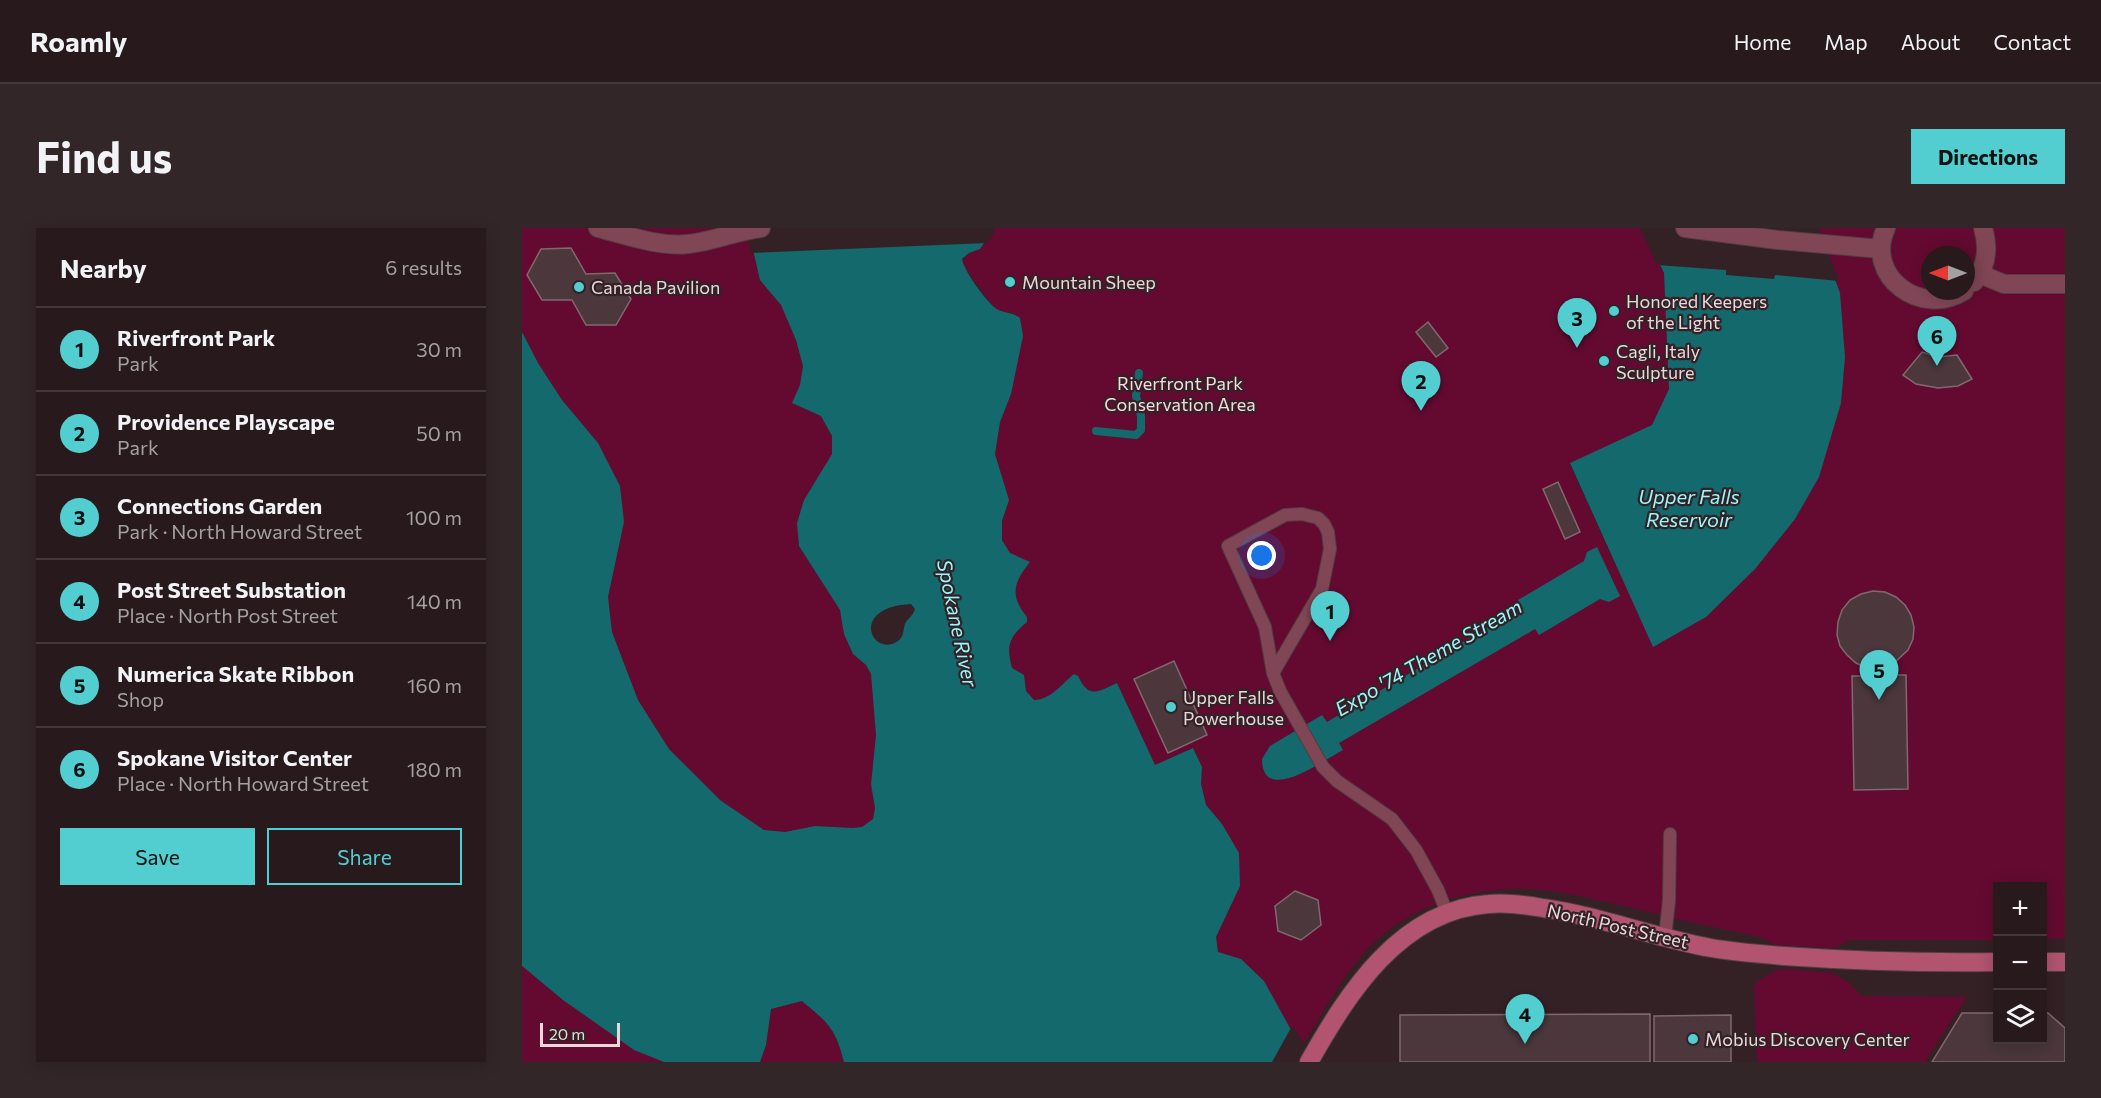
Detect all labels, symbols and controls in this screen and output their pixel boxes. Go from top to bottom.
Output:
text: Roamly [30,24,127,58]
text: Home [1734,29,1791,54]
text: Map [1824,29,1868,54]
text: About [1901,29,1960,54]
text: Contact [1993,29,2071,54]
button: Directions [1911,129,2065,184]
text: Find us [36,130,172,182]
north arrow [1921,246,1975,300]
text: Nearby [60,252,147,283]
text: 6 results [385,255,462,279]
place label: Mountain Sheep [1022,271,1156,293]
marker: Mountain Sheep [1003,275,1017,289]
place label: Canada Pavilion [591,276,720,298]
marker: Canada Pavilion [572,280,586,294]
place label: Honored Keepers of the Light [1626,290,1767,333]
pin: 3 [1558,298,1596,348]
marker: Honored Keepers of the Light [1607,304,1621,318]
pin: 6 [1918,316,1956,366]
text: Riverfront Park [117,324,275,351]
text: 1 [75,337,84,361]
text: 30 m [416,337,462,361]
place label: Cagli, Italy Sculpture [1616,340,1700,383]
text: Park [117,351,159,375]
marker: Cagli, Italy Sculpture [1597,354,1611,368]
pin: 2 [1402,362,1440,411]
park label: Riverfront Park Conservation Area [1104,372,1256,415]
text: Providence Playscape [117,408,335,435]
text: 2 [74,421,85,445]
text: 50 m [416,421,462,445]
text: Park [117,435,159,459]
water label: Upper Falls Reservoir [1638,484,1740,531]
text: Connections Garden [117,492,322,519]
text: 3 [74,505,85,529]
text: 100 m [406,505,462,529]
text: Park · North Howard Street [117,519,362,543]
your location [1247,541,1276,570]
water label: Spokane River [933,557,983,690]
text: Post Street Substation [117,576,346,603]
text: 4 [73,589,86,613]
text: 140 m [407,589,462,613]
pin: 1 [1310,592,1350,641]
water label: Expo '74 Theme Stream [1330,594,1526,720]
text: Place · North Post Street [117,603,338,627]
pin: 5 [1860,650,1898,700]
text: Numerica Skate Ribbon [117,660,354,687]
text: 5 [74,673,85,697]
text: 160 m [407,673,462,697]
place label: Upper Falls Powerhouse [1183,686,1284,729]
text: Shop [117,687,164,711]
marker: Upper Falls Powerhouse [1164,700,1178,714]
text: Spokane Visitor Center [117,744,352,771]
text: 6 [73,757,86,781]
text: 180 m [407,757,462,781]
text: Place · North Howard Street [117,771,369,795]
button: Save [60,828,255,885]
button: Share [267,828,462,885]
map controls [1993,882,2047,1044]
button: + [1993,882,2047,936]
street label: North Post Street [1545,899,1691,953]
button: − [1993,936,2047,990]
button: layers [1993,990,2047,1044]
pin: 4 [1506,994,1544,1044]
scale bar [540,1020,620,1048]
text: 20 m [549,1024,585,1043]
place label: Mobius Discovery Center [1705,1028,1910,1050]
marker: Mobius Discovery Center [1686,1032,1700,1046]

